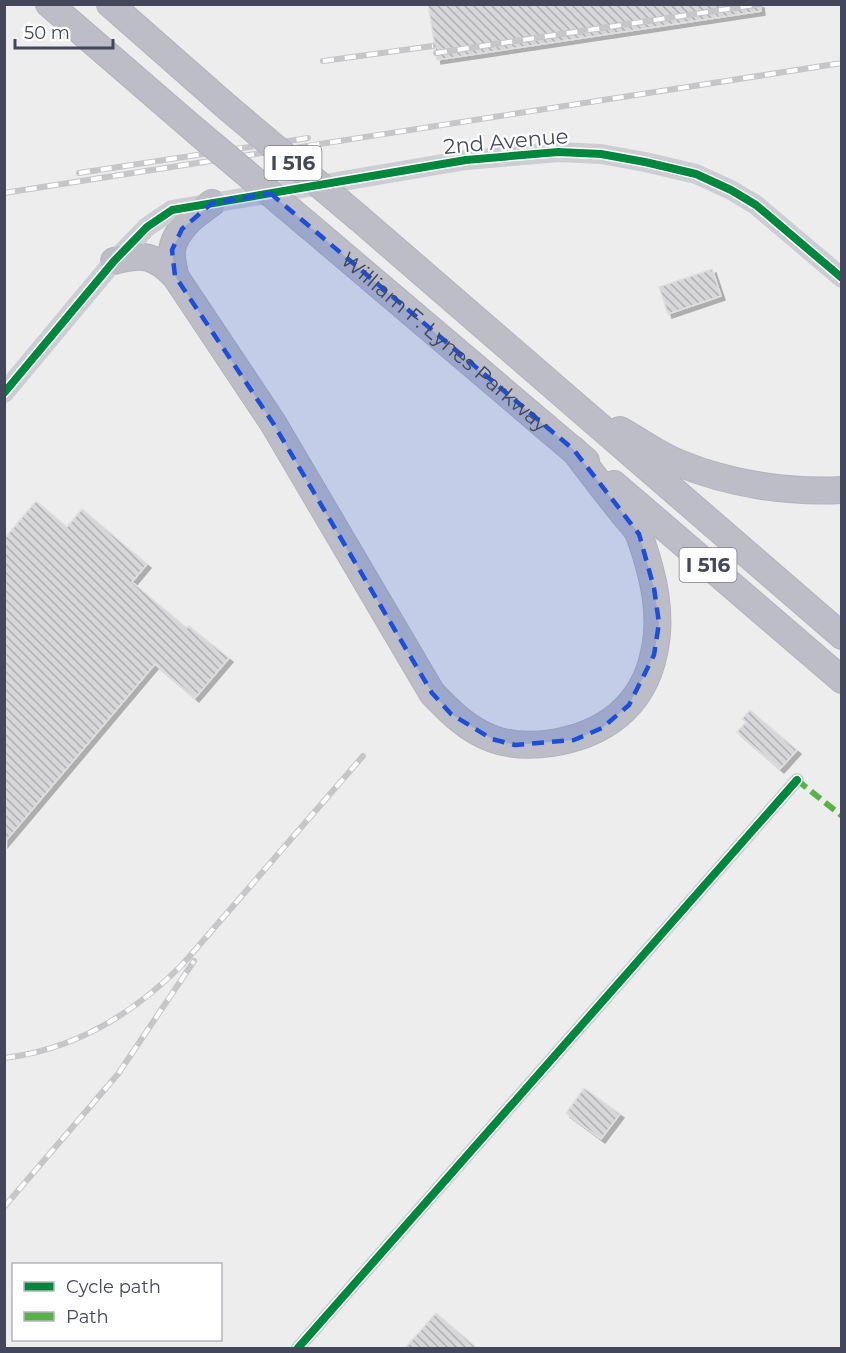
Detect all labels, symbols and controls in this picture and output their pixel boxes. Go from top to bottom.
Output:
scale bar [15,12,112,50]
text: 50 m [24,22,70,44]
street label: 2nd Avenue [443,123,569,159]
road number: I 516 [264,146,322,180]
street label: William F. Lynes Parkway [336,246,554,437]
road number: I 516 [680,548,736,582]
legend [12,1263,222,1341]
text: Cycle path [66,1276,161,1298]
text: Path [66,1306,109,1328]

